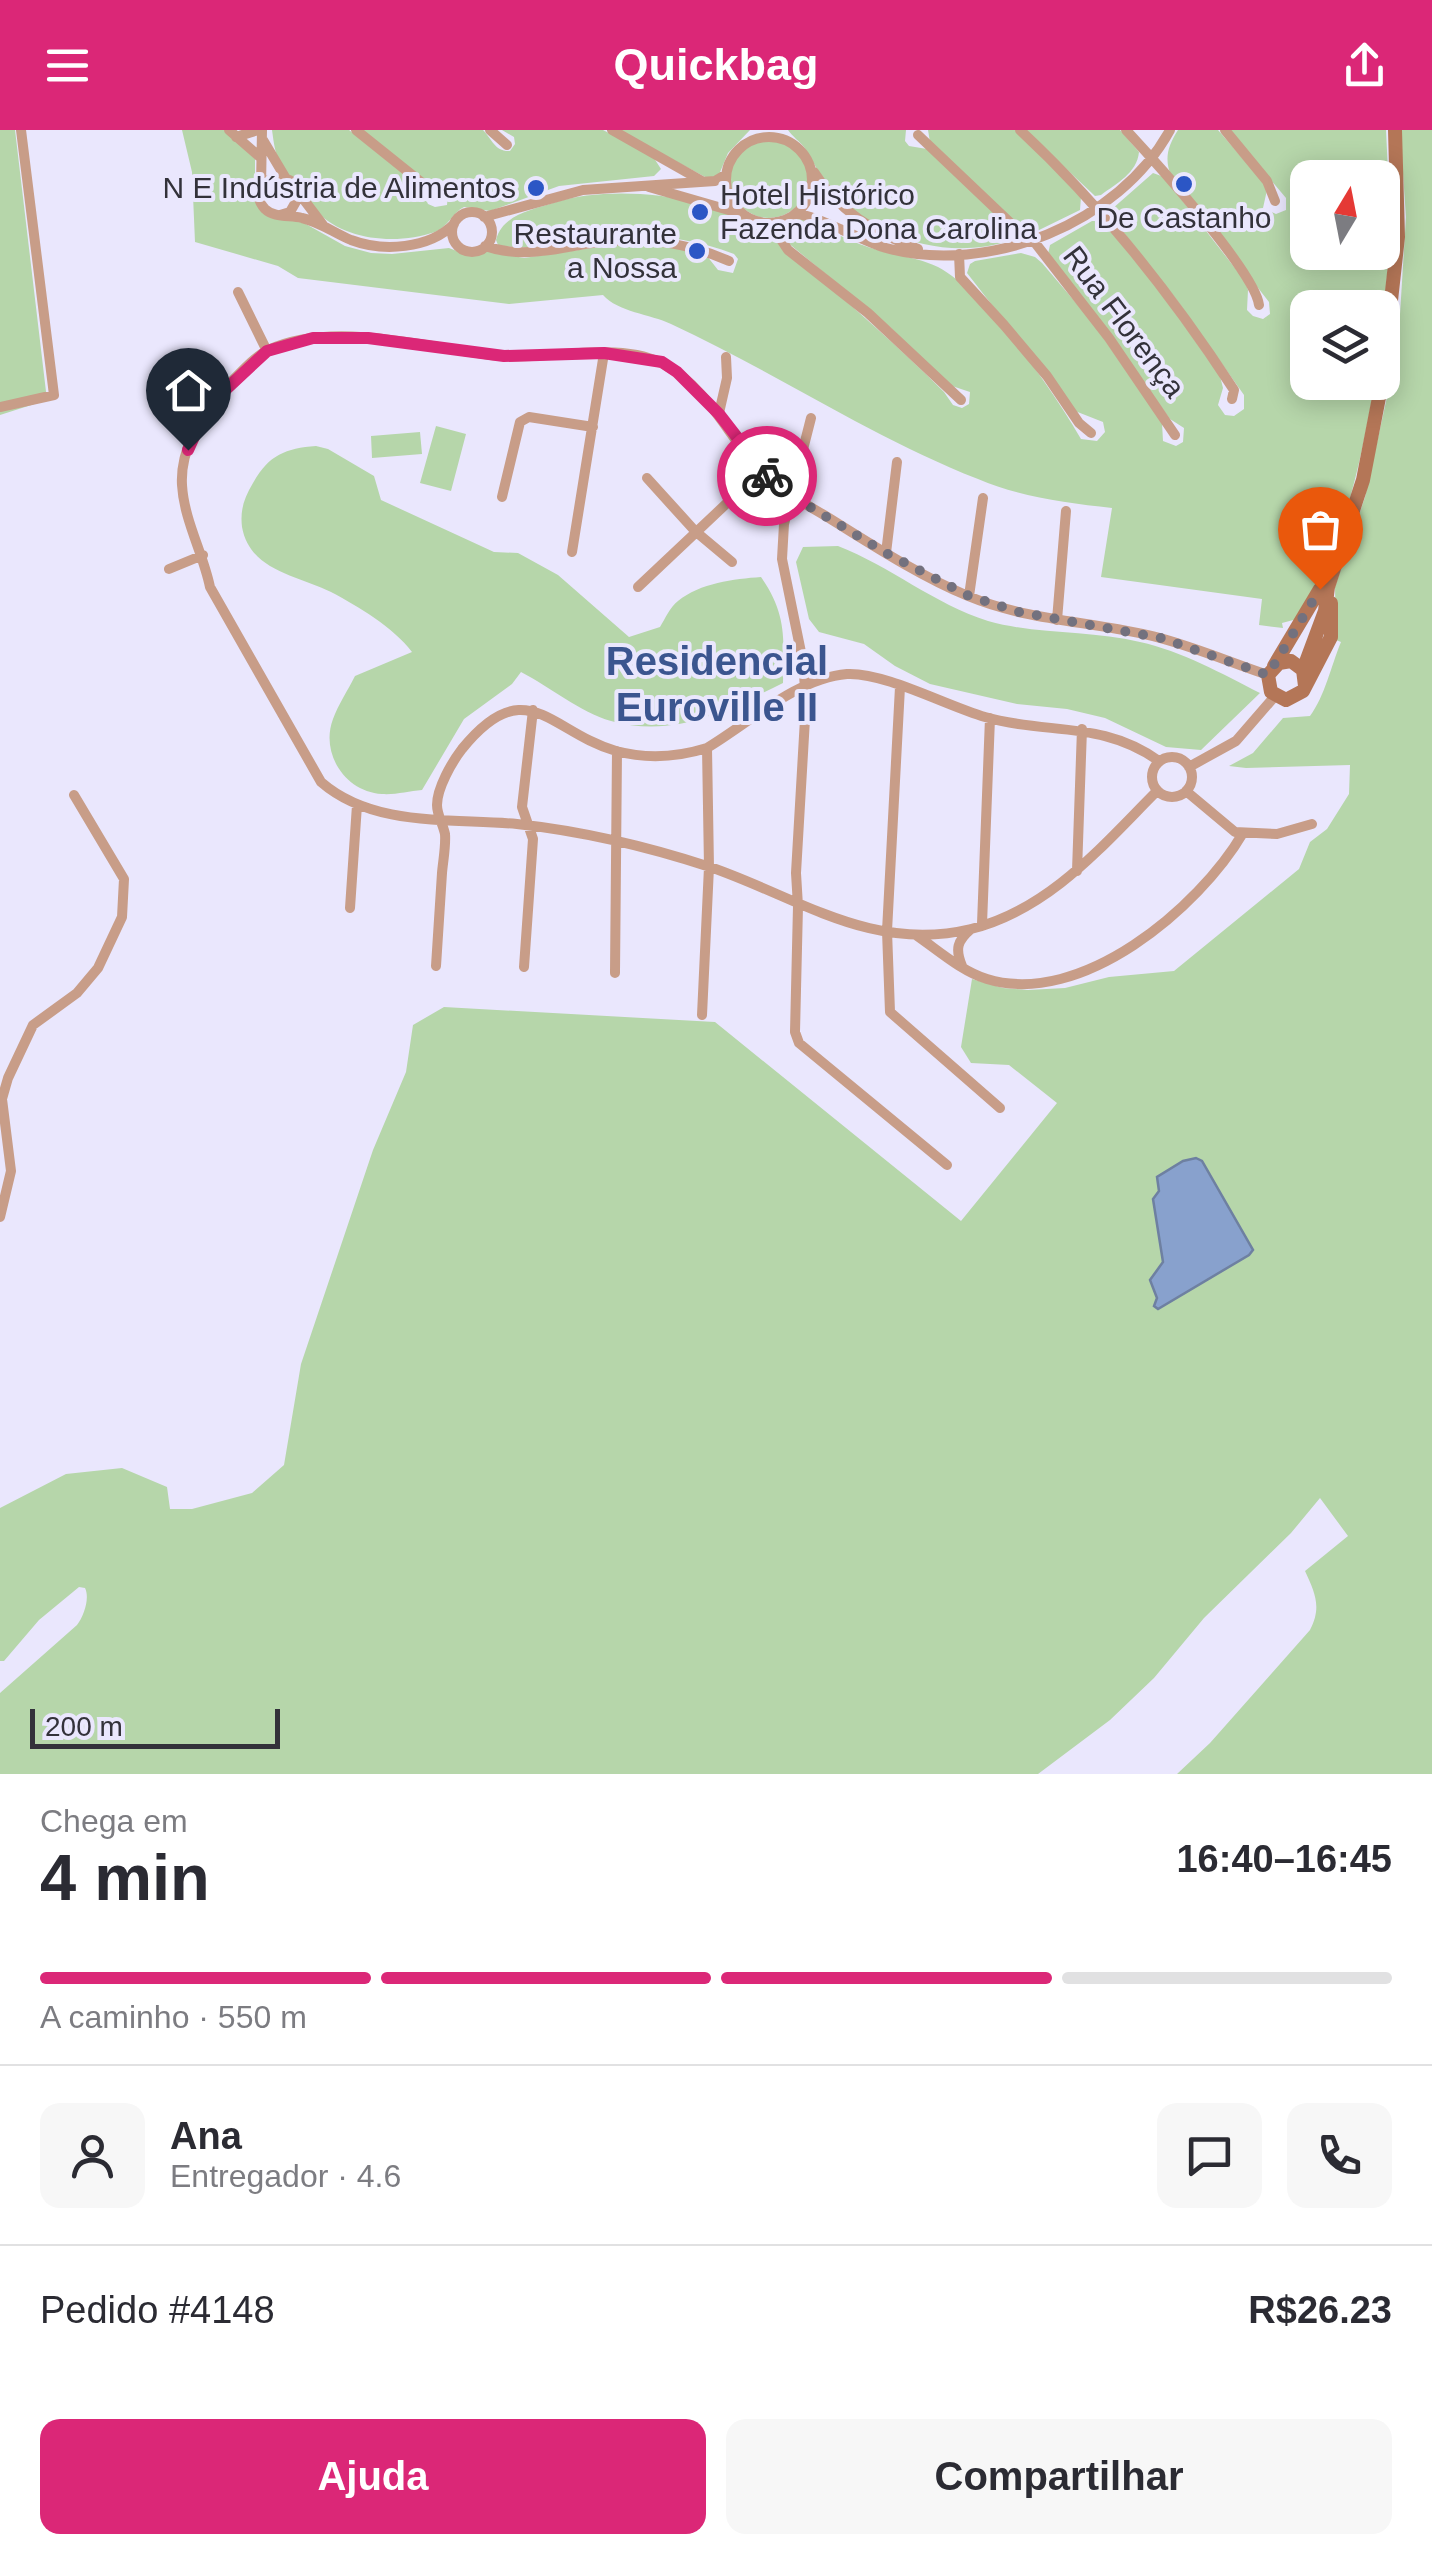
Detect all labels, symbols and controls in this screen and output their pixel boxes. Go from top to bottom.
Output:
icon: menu [40,38,95,93]
icon: share [1337,38,1392,93]
text: Quickbag [613,39,819,90]
north arrow [1290,160,1400,270]
map controls [1290,160,1400,400]
place label: N E Indústria de Alimentos [162,171,516,204]
marker: De Castanho [1173,173,1195,195]
marker: N E Indústria de Alimentos [525,177,547,199]
place label: Hotel Histórico Fazenda Dona Carolina [720,178,1037,245]
marker: Hotel Histórico Fazenda Dona Carolina [689,201,711,223]
place label: De Castanho [1096,201,1272,234]
place label: Restaurante a Nossa [514,217,677,284]
marker: Restaurante a Nossa [686,240,708,262]
street label: Rua Florença [1057,240,1192,404]
button: layers [1290,290,1400,400]
pin [146,348,231,451]
icon: home [161,363,216,418]
courier [717,426,817,526]
icon: bike [740,449,795,504]
pin [1278,487,1363,590]
icon: bag [1293,502,1348,557]
district label: Residencial Euroville II [606,639,828,729]
scale bar [30,1704,280,1748]
text: 200 m [45,1711,123,1742]
text: Chega em [40,1803,188,1839]
text: 16:40–16:45 [1176,1838,1392,1880]
text: 4 min [40,1841,210,1914]
text: A caminho · 550 m [40,1999,307,2035]
button: person [40,2103,145,2208]
button: chat [1157,2103,1262,2208]
button: phone [1287,2103,1392,2208]
text: Ana [170,2115,242,2157]
text: Entregador · 4.6 [170,2158,401,2194]
text: Pedido #4148 [40,2289,275,2331]
text: R$26.23 [1248,2289,1392,2331]
button: Ajuda [40,2419,706,2534]
button: Compartilhar [726,2419,1392,2534]

